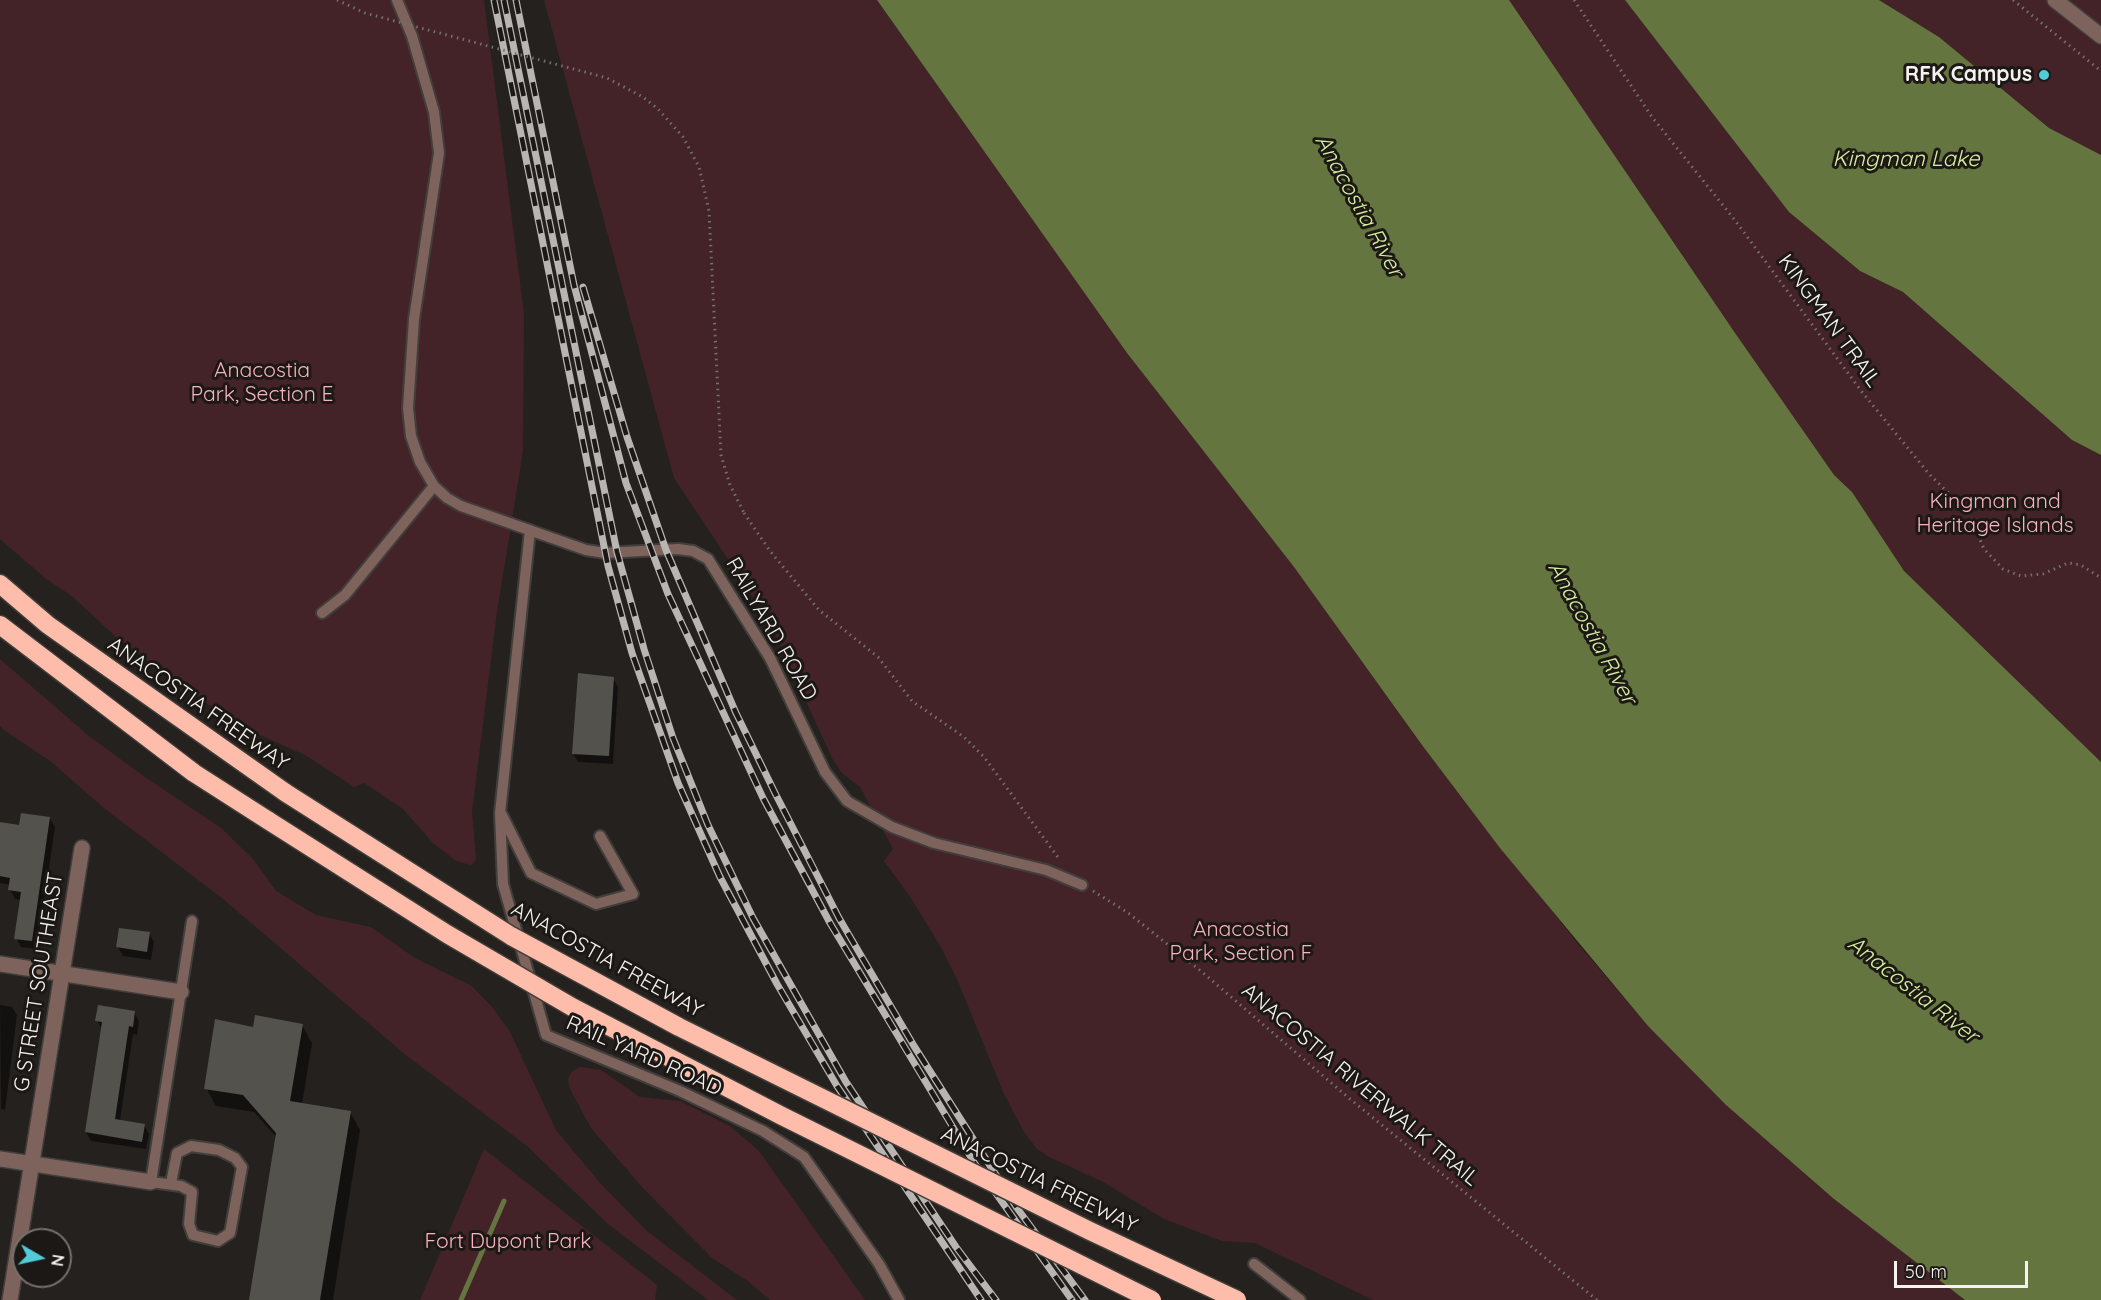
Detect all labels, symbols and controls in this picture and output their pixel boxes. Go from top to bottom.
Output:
place label: RFK Campus [1905,62,2032,88]
marker: RFK Campus [2037,68,2051,82]
water label: Anacostia River [1309,130,1409,282]
water label: Kingman Lake [1833,146,1979,172]
street label: KINGMAN TRAIL [1772,250,1886,392]
park label: Anacostia Park, Section E [191,358,333,408]
park label: Kingman and Heritage Islands [1916,489,2074,539]
street label: RAILYARD ROAD [720,553,822,705]
water label: Anacostia River [1542,557,1642,709]
street label: ANACOSTIA FREEWAY [103,632,293,776]
street label: G STREET SOUTHEAST [9,870,69,1094]
street label: ANACOSTIA FREEWAY [507,897,707,1023]
park label: Anacostia Park, Section F [1170,917,1312,967]
water label: Anacostia River [1842,931,1984,1049]
street label: ANACOSTIA RIVERWALK TRAIL [1236,978,1484,1192]
street label: RAIL YARD ROAD [562,1010,726,1102]
street label: ANACOSTIA FREEWAY [937,1121,1141,1239]
north arrow [12,1228,72,1288]
park label: Fort Dupont Park [424,1229,592,1255]
scale bar [1897,1249,2030,1287]
text: N [47,1253,69,1268]
text: 50 m [1905,1260,1947,1283]

